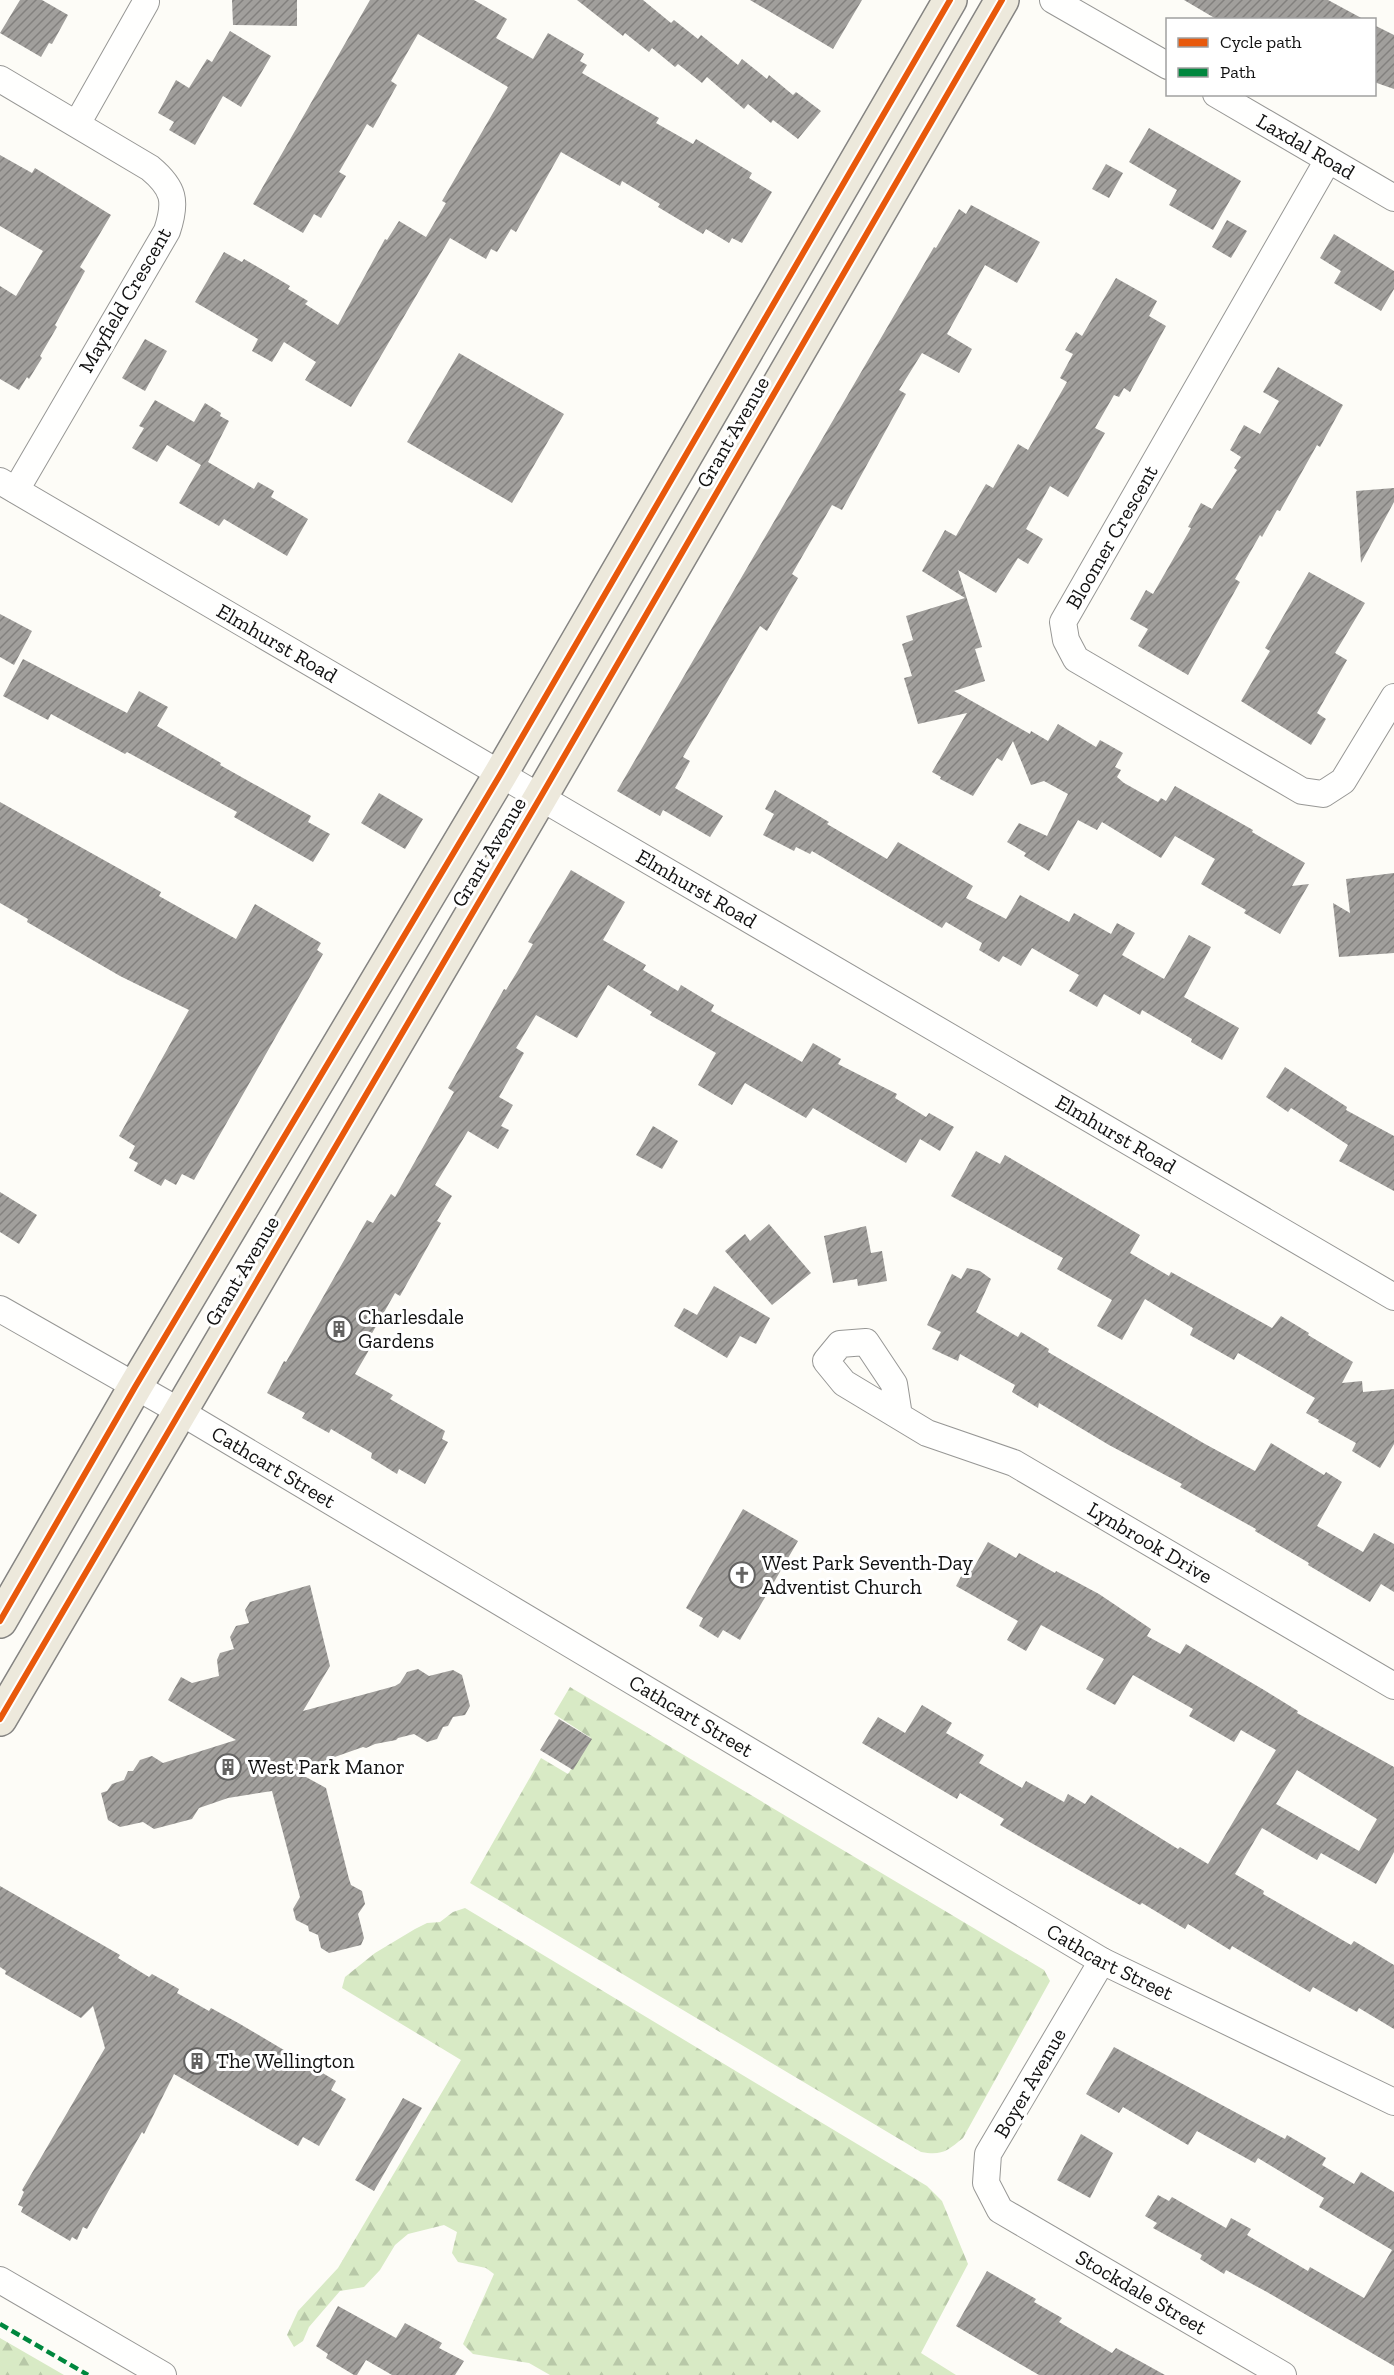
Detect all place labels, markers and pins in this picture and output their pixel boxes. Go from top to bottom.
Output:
place label: Charlesdale Gardens [358,1304,464,1353]
building icon: Charlesdale Gardens [324,1314,354,1344]
place label: West Park Seventh-Day Adventist Church [762,1550,973,1599]
church icon: West Park Seventh-Day Adventist Church [727,1560,757,1590]
building icon: West Park Manor [213,1752,243,1782]
place label: West Park Manor [248,1754,405,1779]
building icon: The Wellington [182,2046,212,2076]
place label: The Wellington [216,2048,354,2073]

